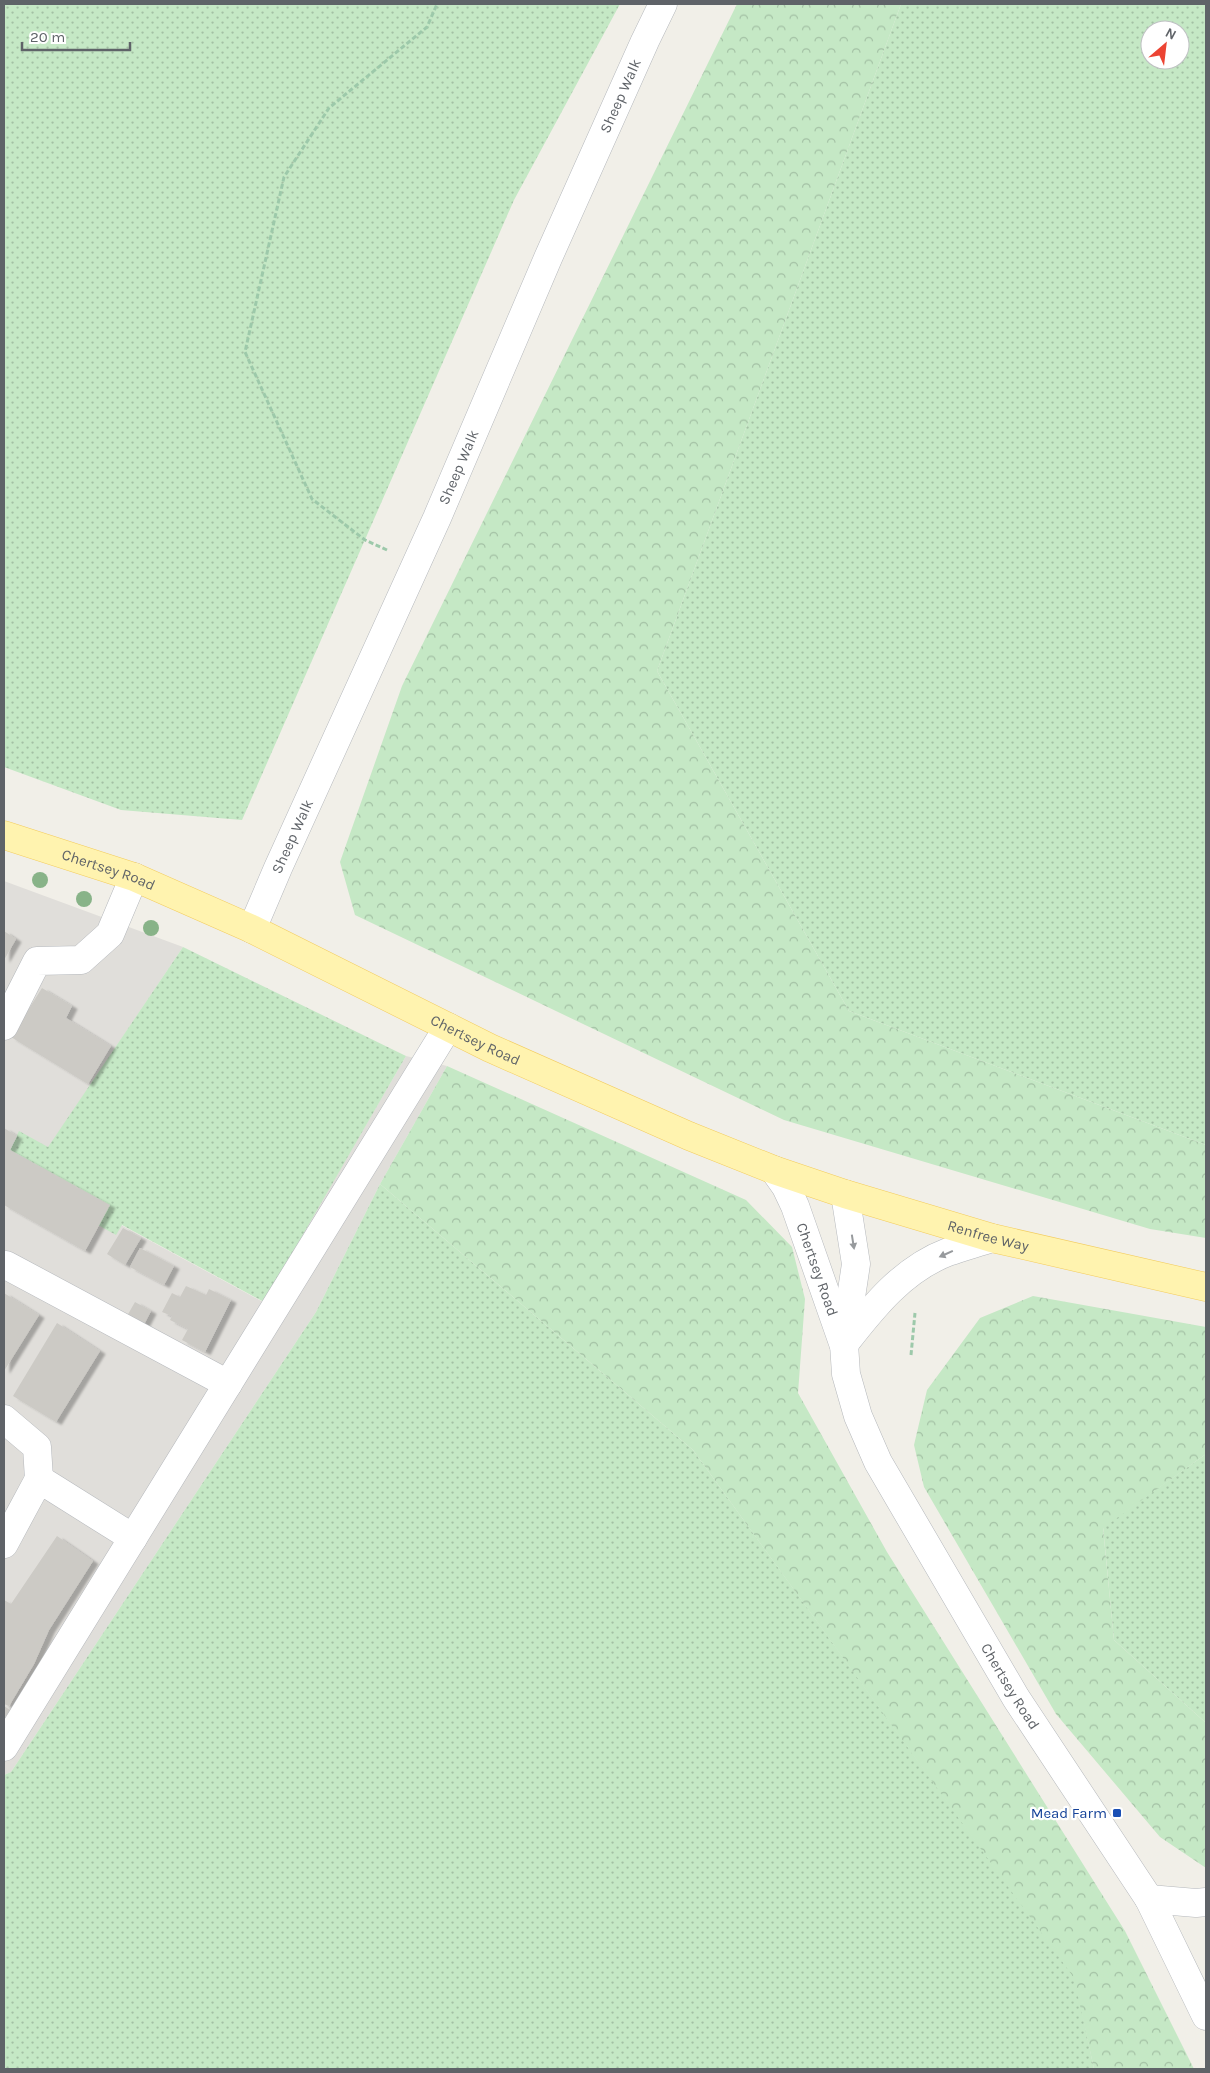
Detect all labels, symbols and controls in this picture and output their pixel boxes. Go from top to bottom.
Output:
scale bar [22,20,130,52]
north arrow [1140,20,1190,70]
text: N [1162,24,1179,44]
text: 20 m [30,28,65,46]
street label: Sheep Walk [596,56,645,136]
street label: Sheep Walk [435,427,483,507]
street label: Sheep Walk [268,796,317,876]
street label: Chertsey Road [59,845,158,894]
street label: Chertsey Road [427,1011,523,1069]
street label: Renfree Way [945,1216,1031,1255]
street label: Chertsey Road [793,1220,842,1318]
one-way arrow [849,1235,857,1251]
one-way arrow [939,1250,953,1258]
street label: Chertsey Road [977,1640,1043,1733]
place label: Mead Farm [1031,1804,1107,1822]
marker: Mead Farm [1111,1807,1123,1819]

